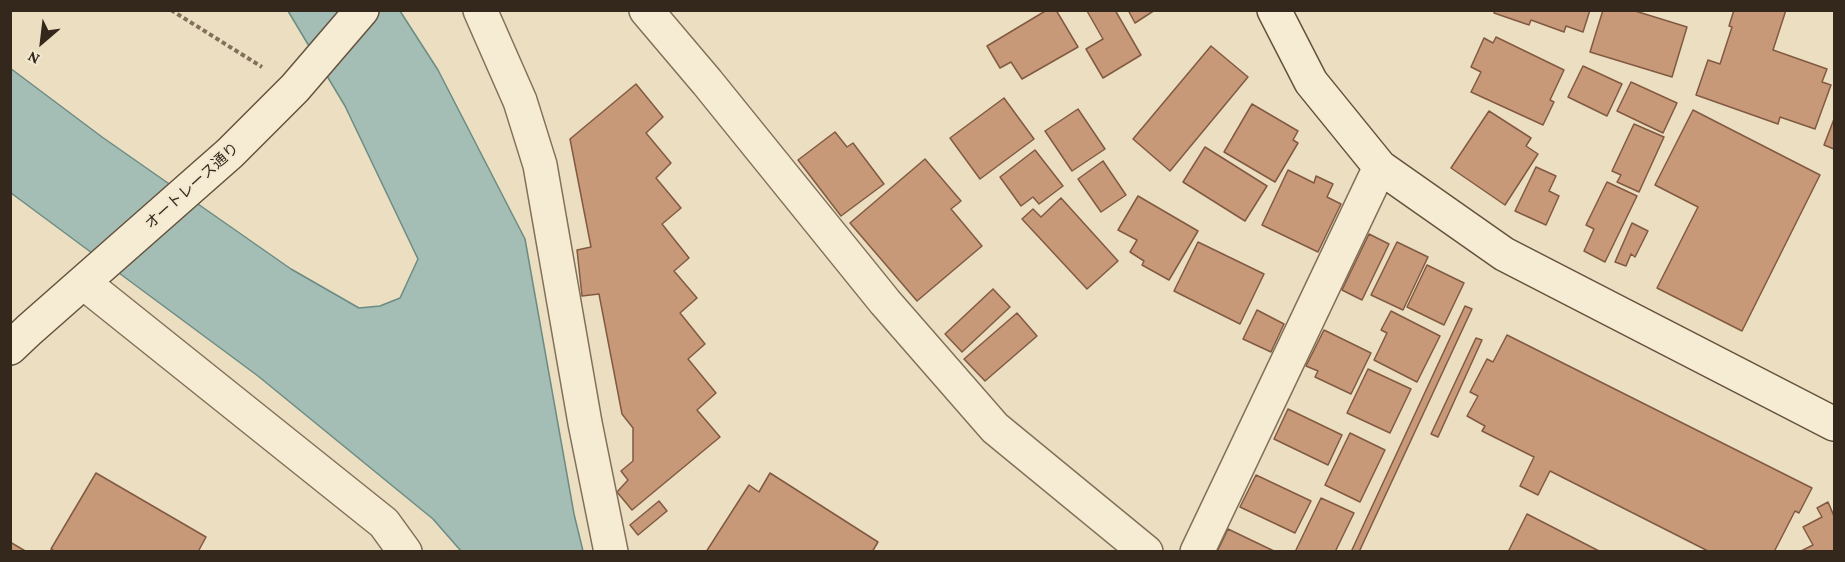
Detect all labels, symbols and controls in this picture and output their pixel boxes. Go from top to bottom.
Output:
north arrow [12,12,72,72]
text: N [25,48,42,68]
street label: オートレース通り [141,139,243,233]

